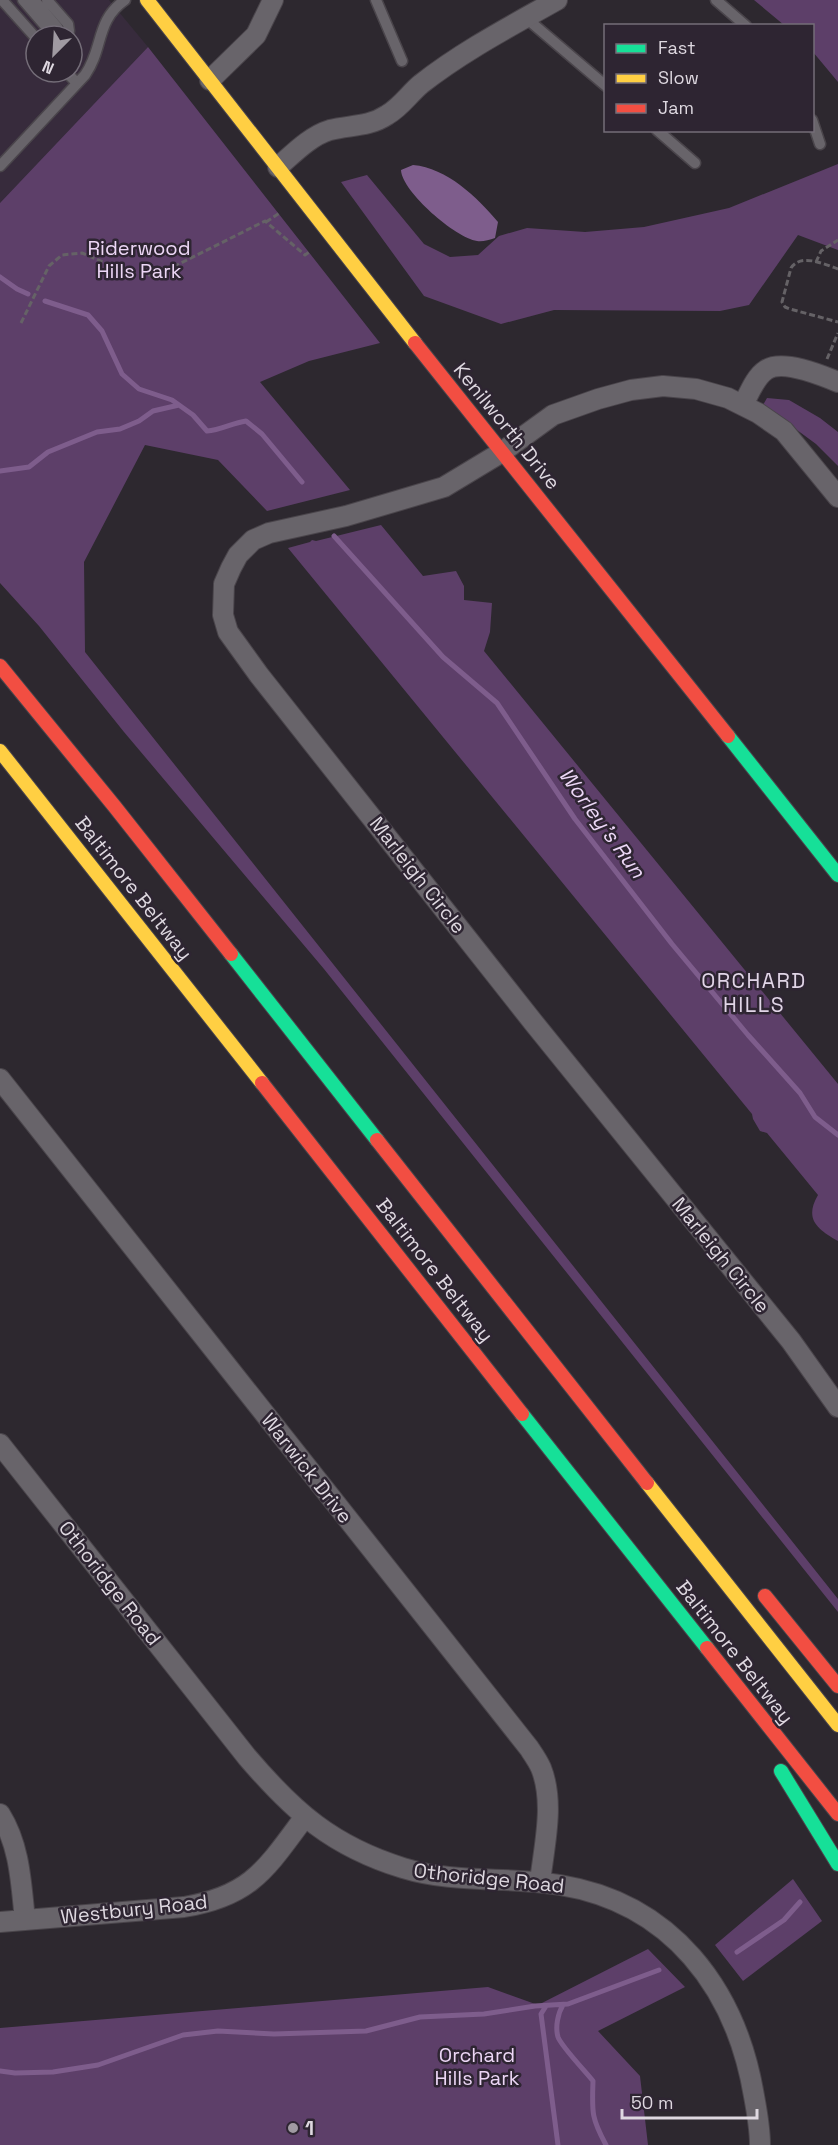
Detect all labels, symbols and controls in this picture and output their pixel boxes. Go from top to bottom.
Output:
north arrow [24,24,84,84]
legend [604,24,814,132]
text: Fast [658,36,695,59]
text: N [39,55,57,79]
text: Slow [658,66,699,89]
text: Jam [658,96,694,119]
park label: Riderwood Hills Park [87,235,191,284]
street label: Kenilworth Drive [448,357,566,495]
water label: Worley's Run [553,762,652,884]
street label: Baltimore Beltway [70,811,198,965]
street label: Marleigh Circle [364,811,472,939]
district label: ORCHARD HILLS [701,967,807,1018]
street label: Marleigh Circle [666,1192,776,1318]
street label: Baltimore Beltway [371,1193,499,1347]
street label: Warwick Drive [256,1408,358,1528]
street label: Othoridge Road [53,1515,167,1651]
street label: Baltimore Beltway [671,1575,799,1729]
street label: Othoridge Road [412,1857,566,1899]
street label: Westbury Road [59,1888,209,1930]
park label: Orchard Hills Park [434,2042,520,2091]
scale bar [622,2082,757,2120]
text: 50 m [631,2091,673,2114]
place label: 1 [305,2115,314,2141]
marker: 1 [286,2121,300,2135]

